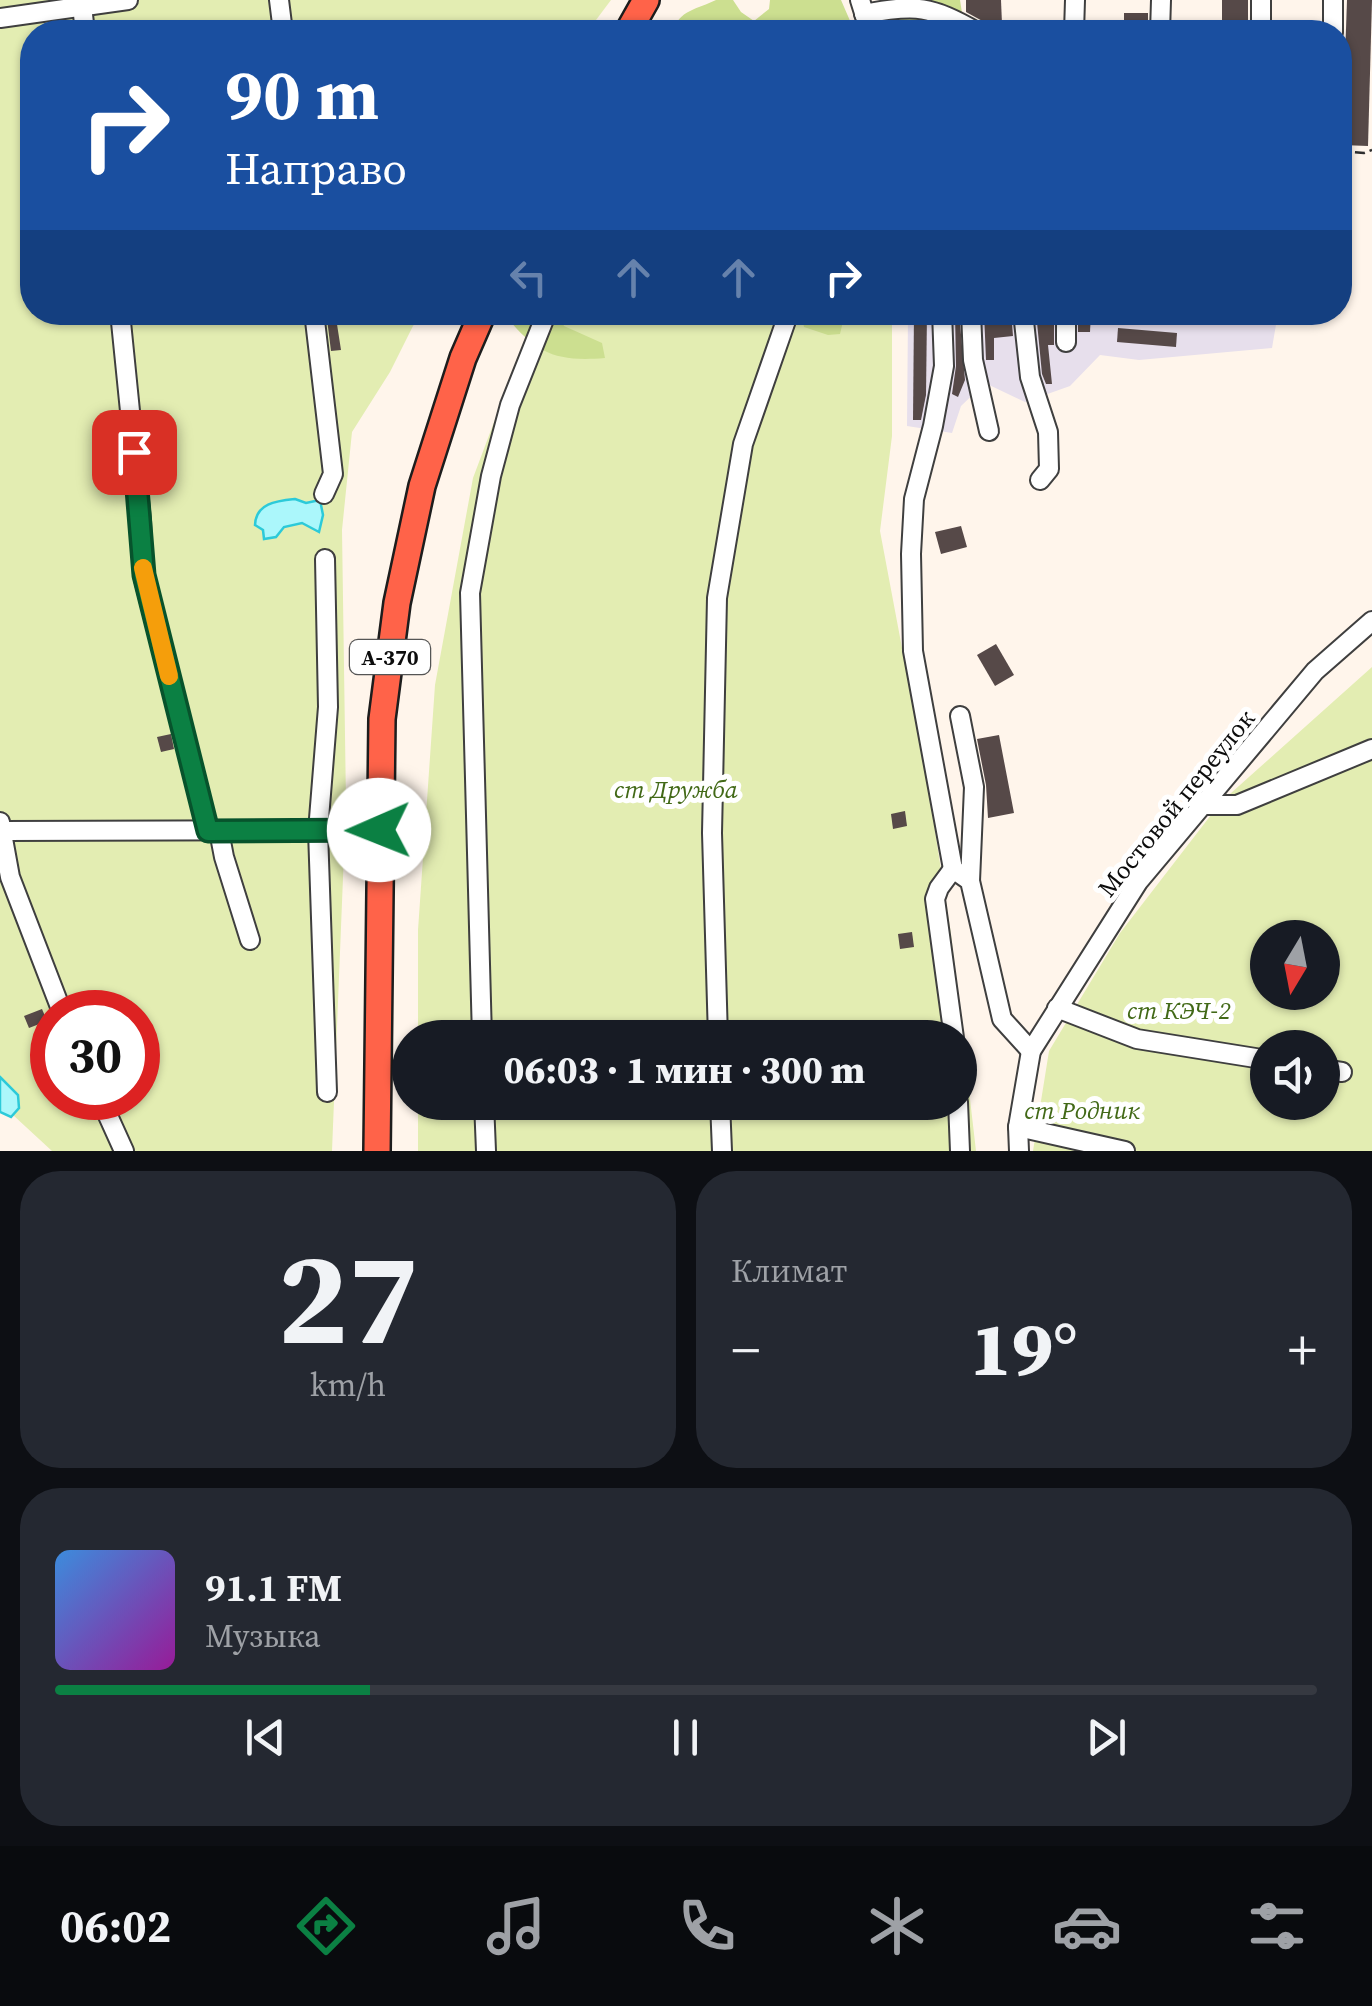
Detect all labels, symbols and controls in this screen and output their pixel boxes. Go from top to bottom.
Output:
text: 90 m [225,46,379,142]
icon: right [60,60,190,190]
text: Направо [225,137,407,199]
icon: left [501,250,556,305]
icon: ahead [606,250,661,305]
icon: ahead [711,250,766,305]
icon: right [816,250,871,305]
pin [92,410,177,495]
icon: arrive [107,425,162,480]
road number: А-370 [350,640,430,674]
street label: Мостовой переулок [1090,702,1262,904]
park label: ст Дружба [614,772,738,806]
position arrow [327,778,431,882]
north arrow [1250,920,1340,1010]
map controls [1250,920,1340,1120]
speed limit sign: 30 [30,990,160,1120]
park label: ст КЭЧ-2 [1127,993,1231,1027]
button: sound [1250,1030,1340,1120]
text: 06:03 · 1 мин · 300 m [504,1044,865,1096]
park label: ст Родник [1024,1093,1141,1127]
text: 27 [278,1208,418,1387]
text: Климат [731,1249,847,1293]
text: 19° [970,1297,1078,1400]
text: − [731,1312,760,1387]
text: + [1288,1312,1317,1387]
text: km/h [310,1363,386,1407]
text: 91.1 FM [205,1562,342,1614]
text: Музыка [205,1614,321,1658]
icon: previous [238,1710,293,1765]
icon: pause [658,1710,713,1765]
icon: next [1079,1710,1134,1765]
icon: directions [291,1891,361,1961]
icon: music [481,1891,551,1961]
icon: phone [672,1891,742,1961]
icon: climate [862,1891,932,1961]
icon: car [1052,1891,1122,1961]
icon: filters [1242,1891,1312,1961]
text: 06:02 [60,1895,171,1957]

